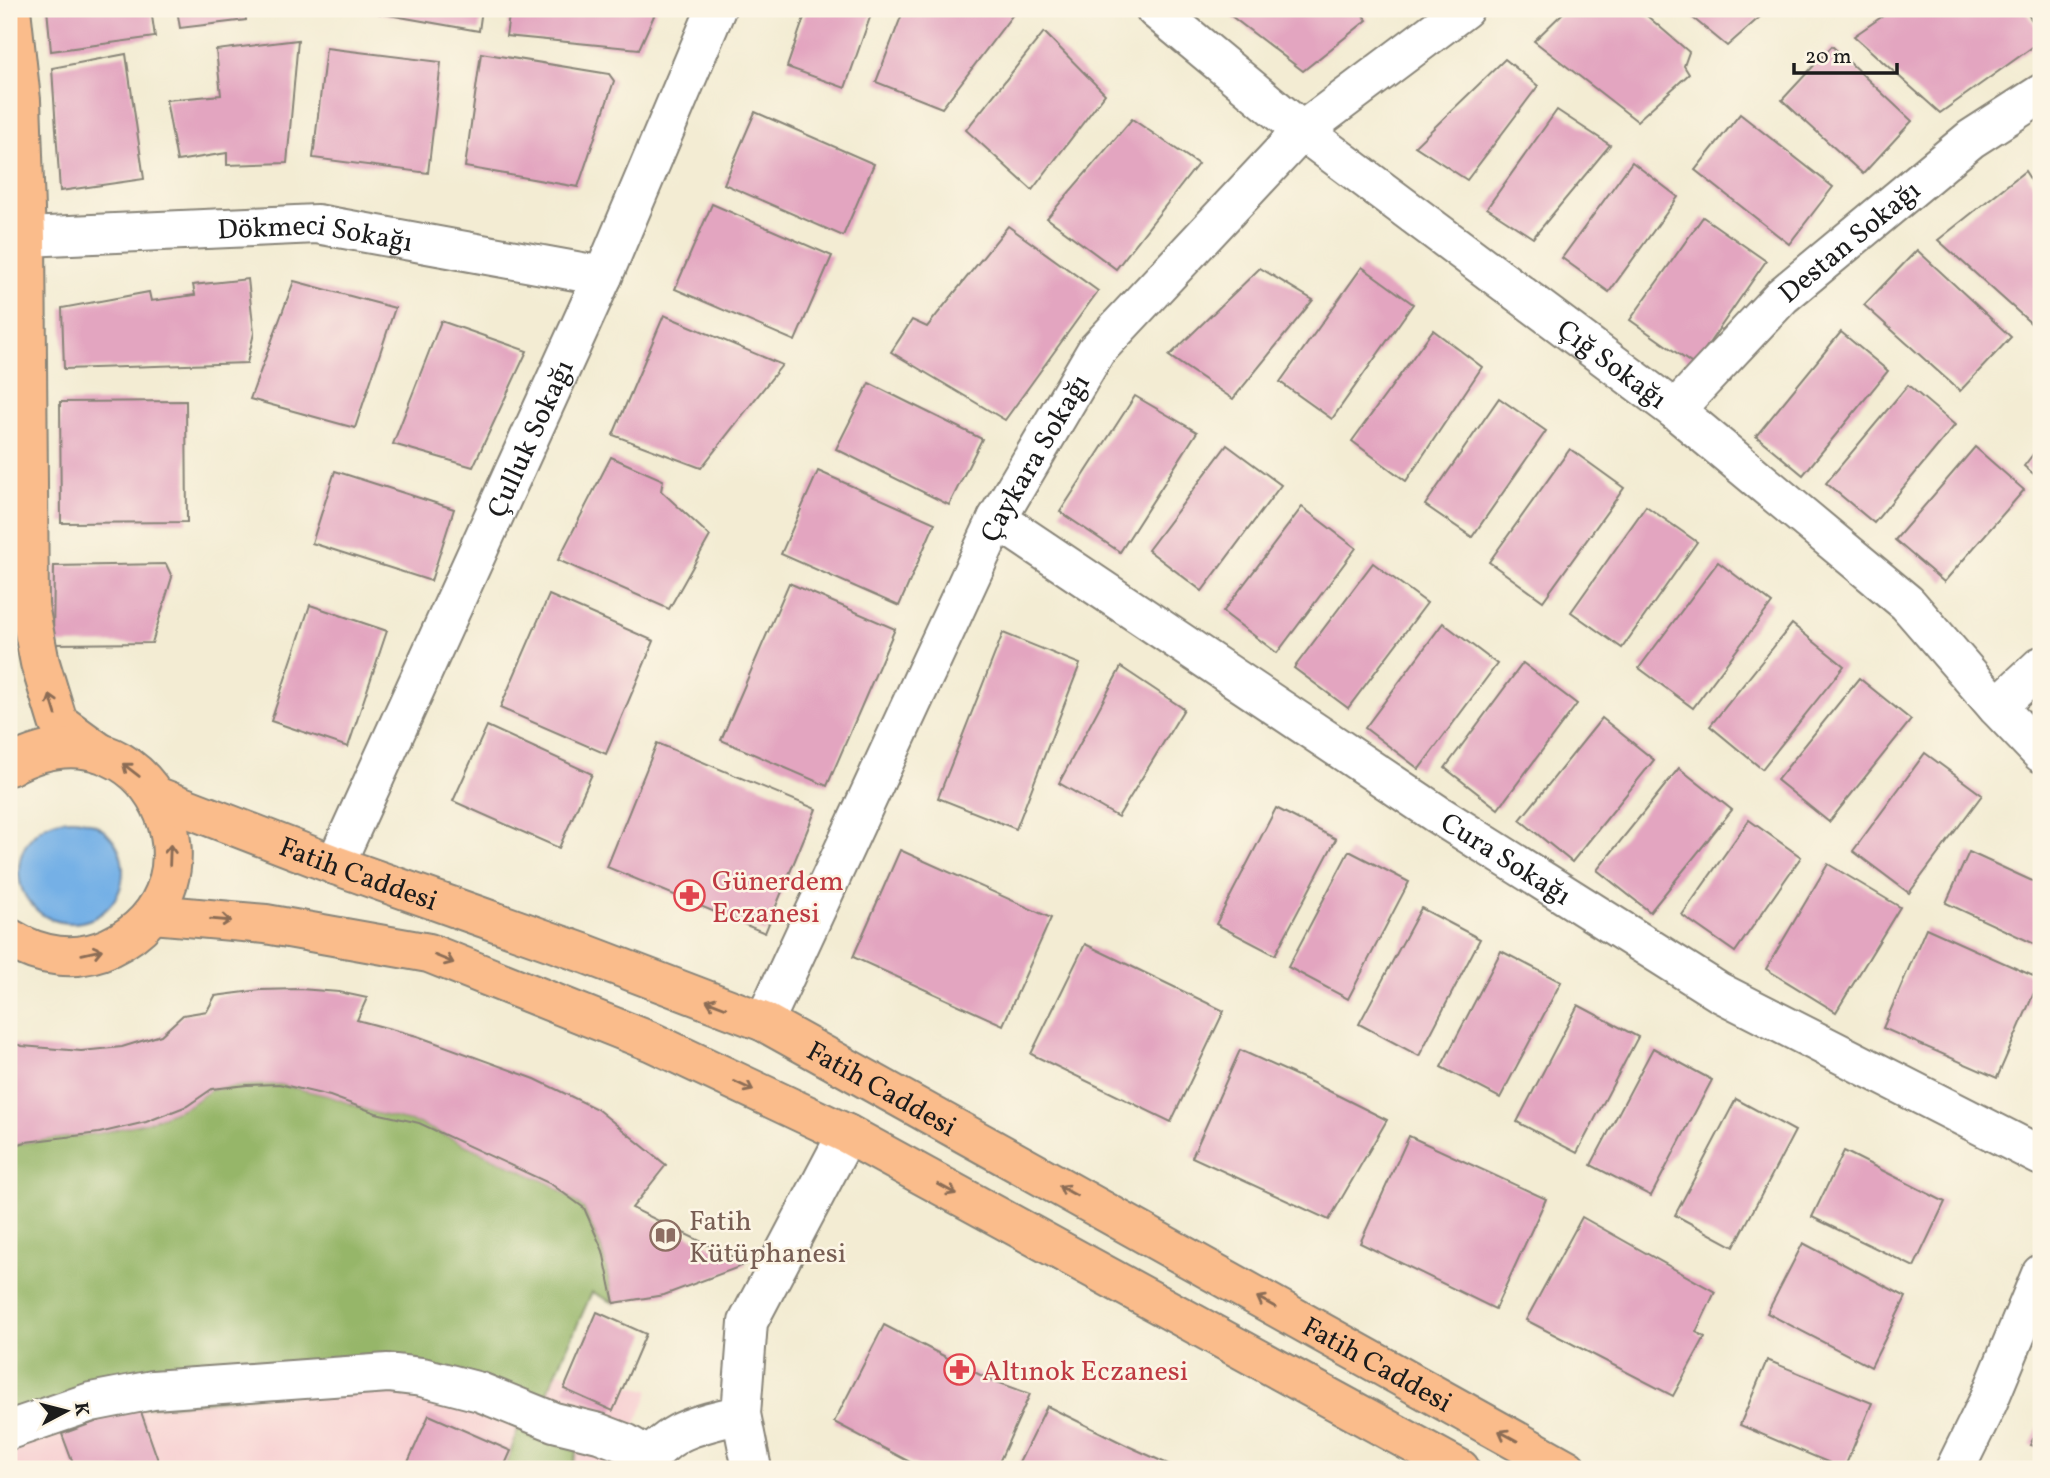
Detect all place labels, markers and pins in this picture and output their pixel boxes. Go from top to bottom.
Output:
place label: Günerdem Eczanesi [712,863,844,934]
pharmacy icon: Günerdem Eczanesi [672,879,706,913]
place label: Fatih Kütüphanesi [689,1203,846,1274]
library icon: Fatih Kütüphanesi [649,1219,683,1253]
pharmacy icon: Altınok Eczanesi [942,1353,976,1387]
place label: Altınok Eczanesi [982,1353,1188,1392]

